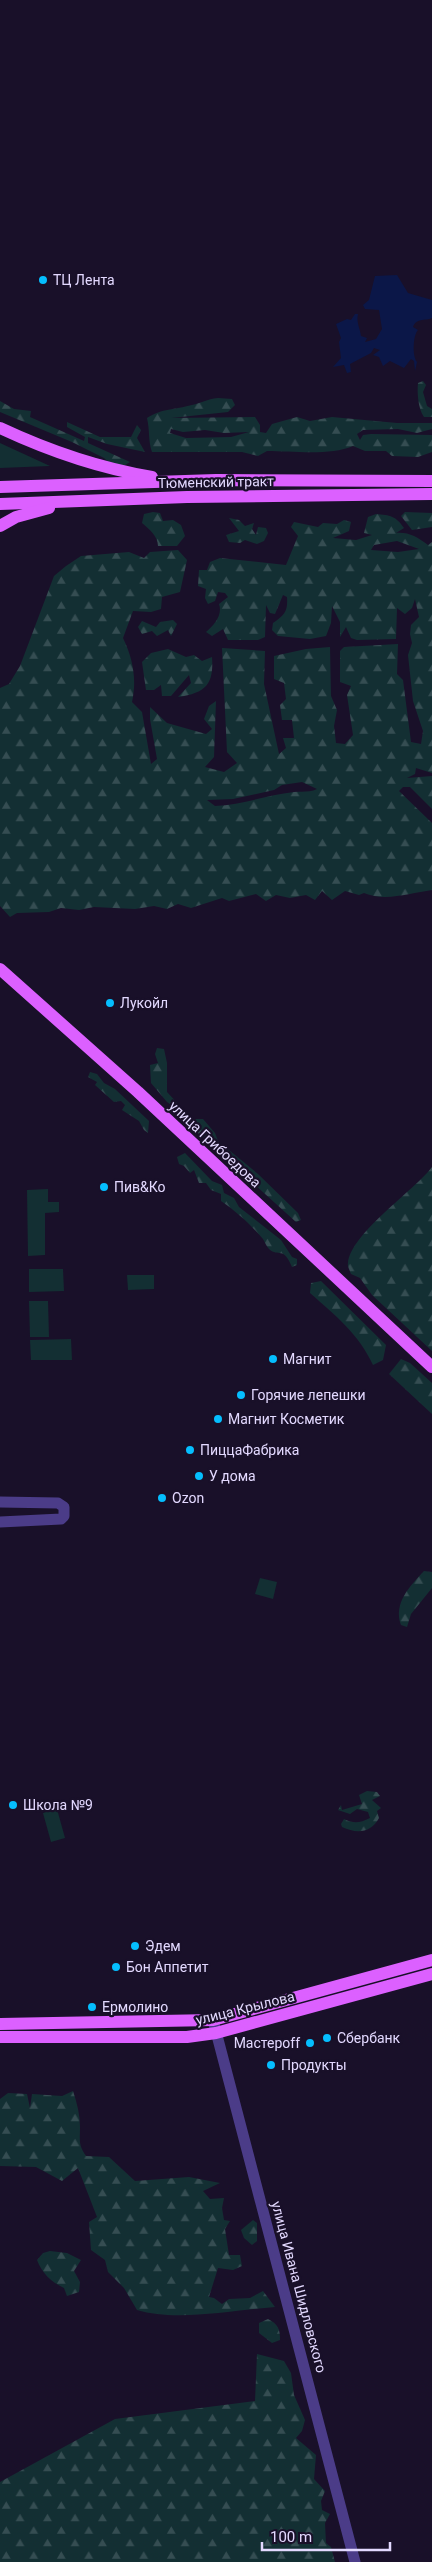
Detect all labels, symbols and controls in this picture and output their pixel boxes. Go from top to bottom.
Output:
place label: ТЦ Лента [53,272,115,288]
marker: ТЦ Лента [37,274,49,286]
street label: Тюменский тракт [158,473,274,491]
place label: Лукойл [120,995,168,1011]
marker: Лукойл [104,997,116,1009]
street label: улица Грибоедова [166,1097,264,1191]
place label: Пив&Ко [114,1179,166,1195]
marker: Пив&Ко [98,1181,110,1193]
place label: Магнит [283,1351,332,1367]
marker: Магнит [267,1353,279,1365]
place label: Горячие лепешки [251,1387,366,1403]
marker: Горячие лепешки [235,1389,247,1401]
place label: Магнит Косметик [228,1411,345,1427]
marker: Магнит Косметик [212,1413,224,1425]
place label: ПиццаФабрика [200,1442,299,1458]
marker: ПиццаФабрика [184,1444,196,1456]
place label: У дома [209,1468,256,1484]
marker: У дома [193,1470,205,1482]
place label: Ozon [172,1490,204,1506]
marker: Ozon [156,1492,168,1504]
place label: Школа №9 [23,1797,93,1813]
marker: Школа №9 [7,1799,19,1811]
place label: Эдем [145,1938,181,1954]
marker: Эдем [129,1940,141,1952]
place label: Бон Аппетит [126,1959,209,1975]
marker: Бон Аппетит [110,1961,122,1973]
street label: улица Крылова [194,1988,296,2028]
place label: Ермолино [102,1999,168,2015]
marker: Ермолино [86,2001,98,2013]
place label: Сбербанк [337,2030,401,2046]
marker: Сбербанк [321,2032,333,2044]
place label: Мастерoff [234,2035,300,2051]
marker: Мастерoff [304,2037,316,2049]
place label: Продукты [281,2057,347,2073]
marker: Продукты [265,2059,277,2071]
street label: улица Ивана Шидловского [268,2199,330,2375]
scale bar [262,2520,390,2552]
text: 100 m [270,2528,312,2546]

